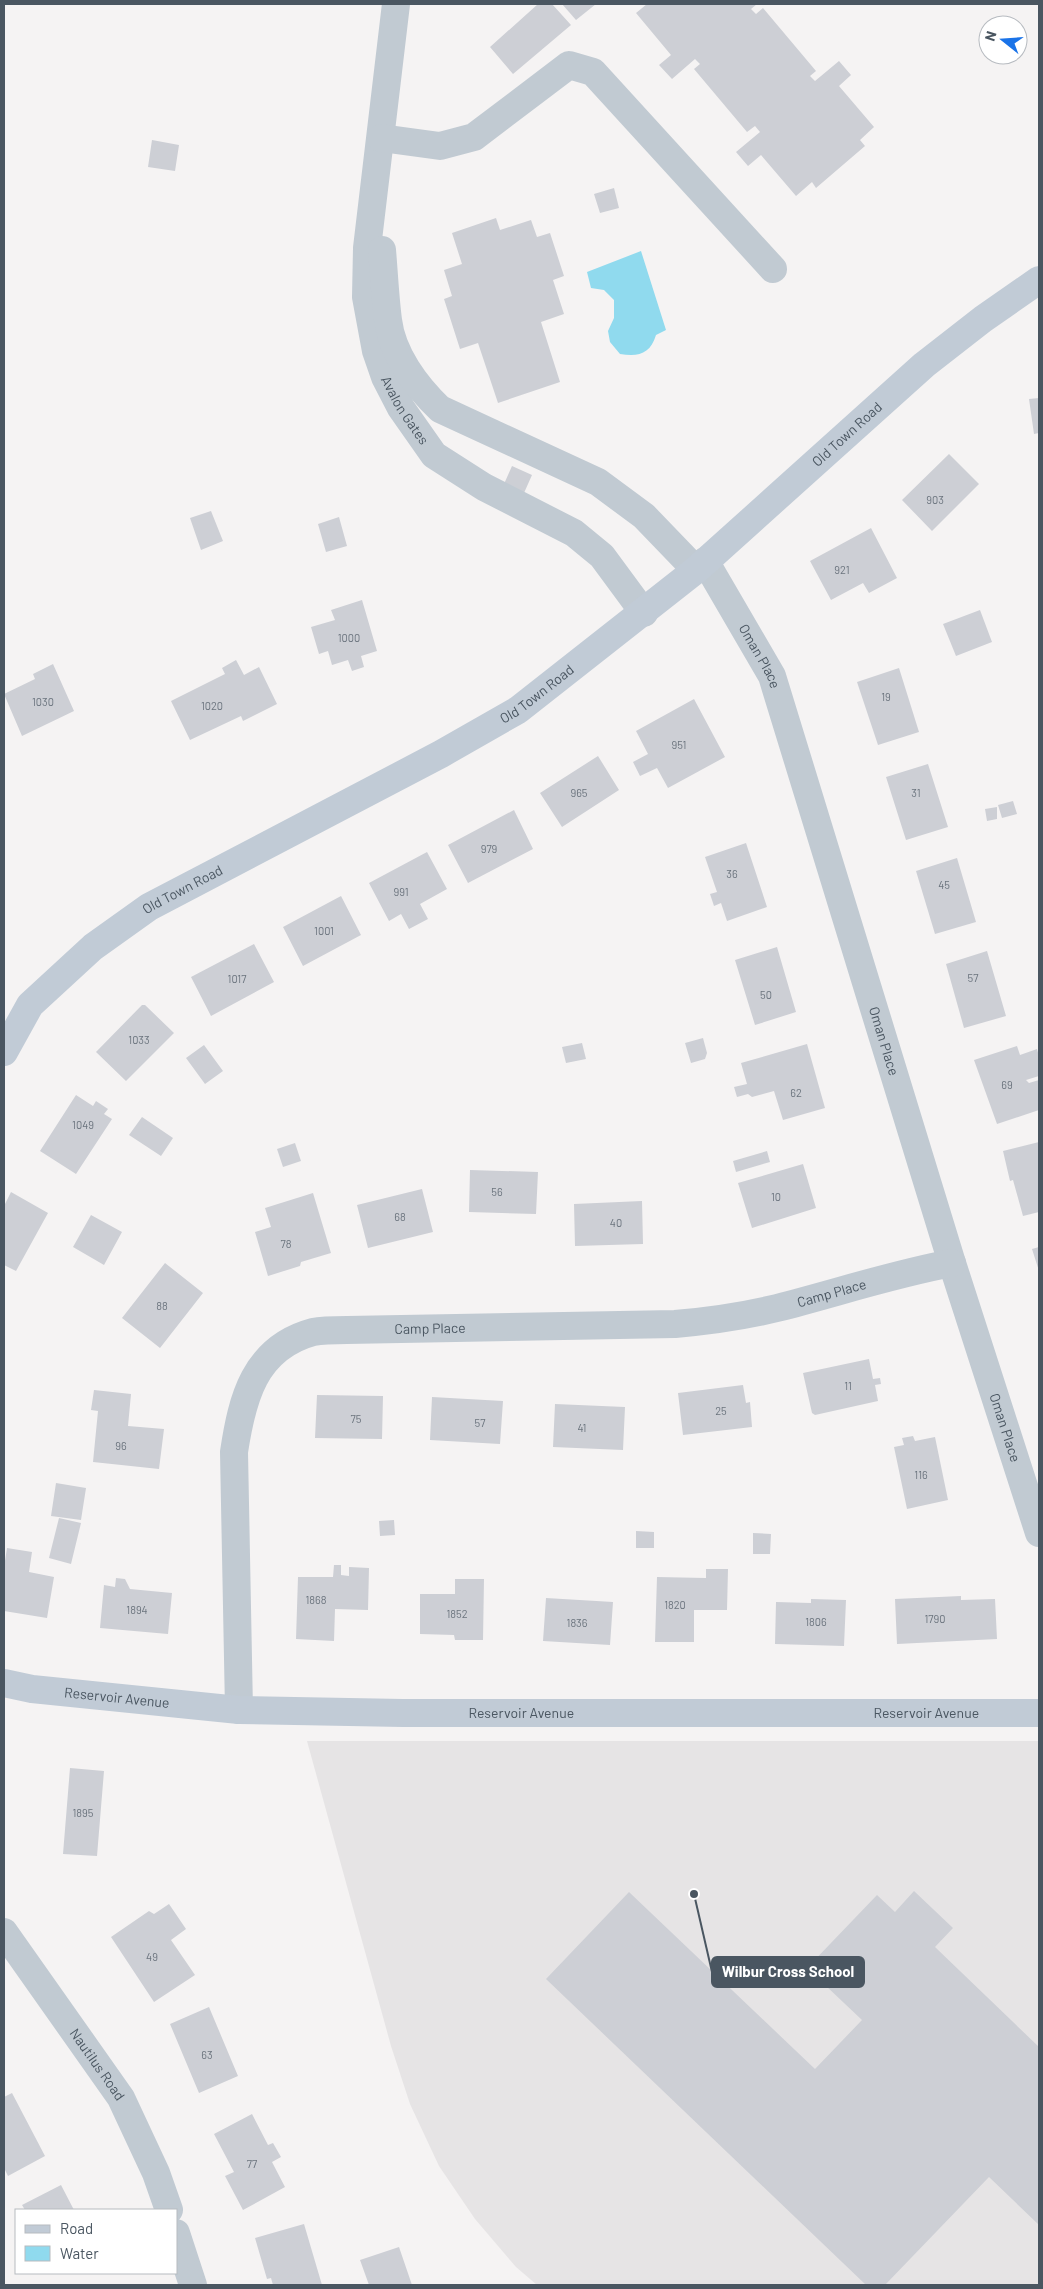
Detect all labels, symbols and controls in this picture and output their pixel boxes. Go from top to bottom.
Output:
north arrow [978,15,1028,65]
text: N [981,29,1000,43]
street label: Avalon Gates [378,373,433,448]
street label: Old Town Road [808,398,885,470]
house number: 903 [926,493,944,506]
house number: 921 [834,563,850,576]
street label: Oman Place [736,621,784,690]
house number: 1000 [338,631,360,644]
street label: Old Town Road [496,661,577,727]
house number: 19 [881,690,891,703]
house number: 1030 [32,695,54,708]
house number: 1020 [201,699,223,712]
house number: 951 [672,738,686,751]
house number: 965 [570,786,588,799]
house number: 31 [911,786,921,799]
house number: 979 [481,842,498,855]
street label: Old Town Road [139,861,225,917]
house number: 36 [726,867,738,880]
house number: 45 [938,878,950,891]
house number: 991 [393,885,409,898]
house number: 1001 [314,924,334,937]
house number: 57 [968,971,978,984]
house number: 1017 [228,972,246,985]
house number: 50 [760,988,772,1001]
street label: Oman Place [866,1004,903,1078]
house number: 1033 [128,1033,150,1046]
house number: 69 [1001,1078,1013,1091]
house number: 62 [790,1086,802,1099]
house number: 1049 [72,1118,94,1131]
house number: 56 [491,1185,503,1198]
house number: 10 [771,1190,781,1203]
house number: 68 [394,1210,406,1223]
house number: 40 [610,1216,622,1229]
house number: 78 [281,1237,292,1250]
street label: Camp Place [795,1275,868,1310]
house number: 88 [156,1299,168,1312]
street label: Camp Place [394,1319,466,1337]
house number: 11 [844,1379,852,1392]
street label: Oman Place [987,1391,1025,1464]
house number: 25 [715,1404,727,1417]
house number: 75 [351,1412,362,1425]
house number: 57 [475,1416,485,1429]
house number: 41 [578,1421,586,1434]
house number: 96 [115,1439,127,1452]
house number: 116 [914,1468,928,1481]
house number: 1868 [306,1593,327,1606]
house number: 1820 [664,1598,686,1611]
house number: 1894 [126,1603,148,1616]
house number: 1852 [446,1607,468,1620]
house number: 1790 [925,1612,946,1625]
house number: 1806 [805,1615,827,1628]
house number: 1836 [567,1616,588,1629]
street label: Reservoir Avenue [64,1683,170,1711]
street label: Reservoir Avenue [468,1704,574,1721]
street label: Reservoir Avenue [873,1704,979,1721]
house number: 1895 [73,1806,94,1819]
house number: 49 [146,1950,158,1963]
callout: Wilbur Cross School [712,1957,864,1987]
text: Wilbur Cross School [722,1962,854,1980]
street label: Nautilus Road [67,2025,129,2103]
house number: 63 [201,2048,213,2061]
house number: 77 [247,2157,257,2170]
legend [15,2209,178,2274]
text: Road [60,2219,93,2237]
text: Water [60,2244,99,2262]

